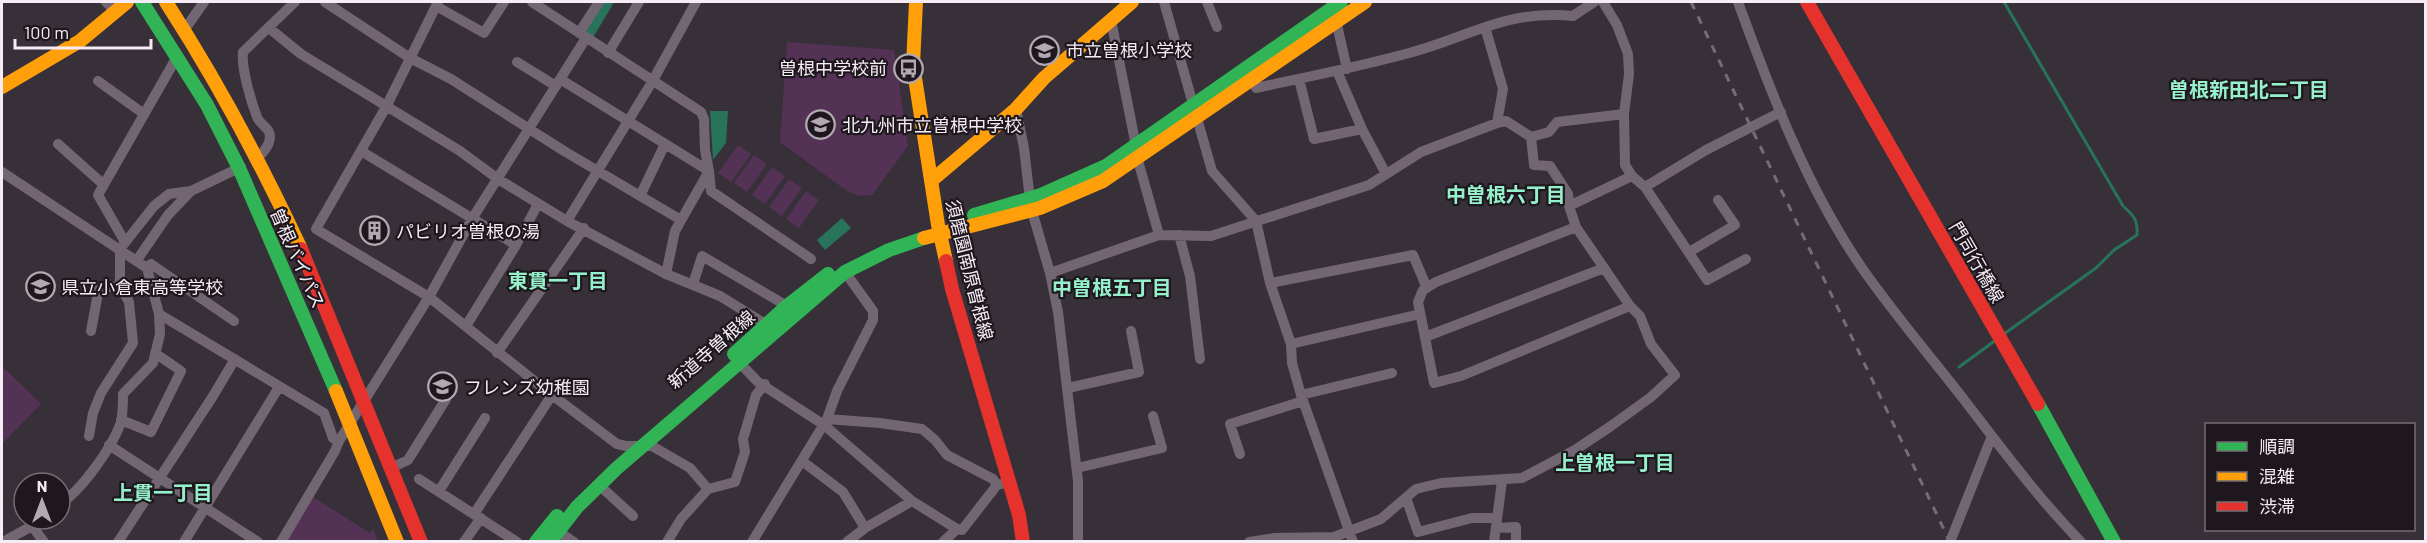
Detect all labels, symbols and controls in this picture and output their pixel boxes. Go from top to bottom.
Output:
scale bar [15,12,152,50]
text: 100 m [24,21,69,43]
school or university icon: 市立曽根小学校 [1029,34,1061,66]
place label: 市立曽根小学校 [1066,39,1192,61]
bus stop icon: 曽根中学校前 [892,52,924,84]
place label: 曽根中学校前 [779,57,887,79]
district label: 曽根新田北二丁目 [2169,77,2329,101]
school or university icon: 北九州市立曽根中学校 [805,109,837,141]
place label: 北九州市立曽根中学校 [842,114,1022,136]
district label: 中曽根六丁目 [1446,182,1566,206]
street label: 須磨園南原曽根線 [942,197,998,343]
street label: 曽根バイパス [266,204,330,312]
building icon: パビリオ曽根の湯 [359,215,391,247]
street label: 門司行橋線 [1945,218,2009,306]
place label: パビリオ曽根の湯 [396,220,540,242]
district label: 東貫一丁目 [508,268,608,292]
school or university icon: 県立小倉東高等学校 [24,271,56,303]
district label: 中曽根五丁目 [1052,275,1172,299]
place label: 県立小倉東高等学校 [61,276,223,298]
street label: 新道寺曽根線 [663,305,759,393]
school or university icon: フレンズ幼稚園 [427,371,459,403]
place label: フレンズ幼稚園 [464,376,590,398]
legend [2205,423,2415,531]
text: 順調 [2259,435,2295,457]
district label: 上曽根一丁目 [1555,450,1675,474]
text: 混雑 [2259,465,2295,487]
north arrow [12,471,72,531]
text: N [37,476,47,495]
district label: 上貫一丁目 [113,480,213,504]
text: 渋滞 [2259,495,2295,517]

